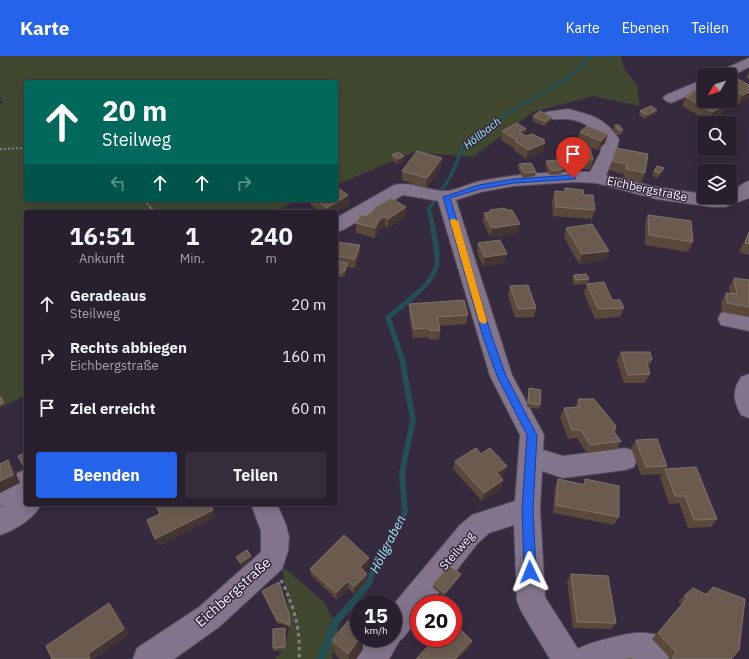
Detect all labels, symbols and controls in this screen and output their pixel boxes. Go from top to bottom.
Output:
text: Karte [20,16,69,40]
text: Karte [566,19,600,37]
text: Ebenen [622,19,669,37]
text: Teilen [691,19,729,37]
north arrow [697,68,737,108]
map controls [697,68,737,204]
text: 20 m [102,92,167,129]
icon: ahead [36,96,88,148]
water label: Höllbach [461,114,503,152]
button: search [697,116,737,156]
text: Steilweg [102,128,171,151]
pin [556,137,590,178]
icon: arrive [562,143,584,165]
button: layers [697,164,737,204]
icon: left [107,172,129,194]
icon: ahead [149,172,171,194]
icon: ahead [191,172,213,194]
icon: right [233,172,255,194]
street label: Eichbergstraße [606,173,689,204]
text: 16:51 [69,220,135,252]
text: 1 [185,220,199,252]
text: 240 [250,220,293,252]
text: Ankunft [79,250,125,267]
text: Min. [180,250,205,267]
text: m [266,250,277,267]
text: Geradeaus [70,286,146,305]
icon: ahead [36,293,58,315]
text: 20 m [291,295,326,314]
text: Steilweg [70,305,120,322]
text: Rechts abbiegen [70,338,187,357]
icon: right [36,345,58,367]
text: 160 m [282,347,326,366]
text: Eichbergstraße [70,357,159,374]
icon: arrive [36,397,58,419]
text: Ziel erreicht [70,399,156,418]
text: 60 m [291,399,326,418]
button: Beenden [36,452,177,498]
button: Teilen [185,452,326,498]
water label: Höllgraben [366,512,409,576]
street label: Steilweg [436,528,478,573]
position arrow [509,551,551,593]
street label: Eichbergstraße [191,553,275,631]
speed limit sign: 20 [410,595,462,647]
text: 15 [364,602,388,629]
text: km/h [364,624,388,637]

